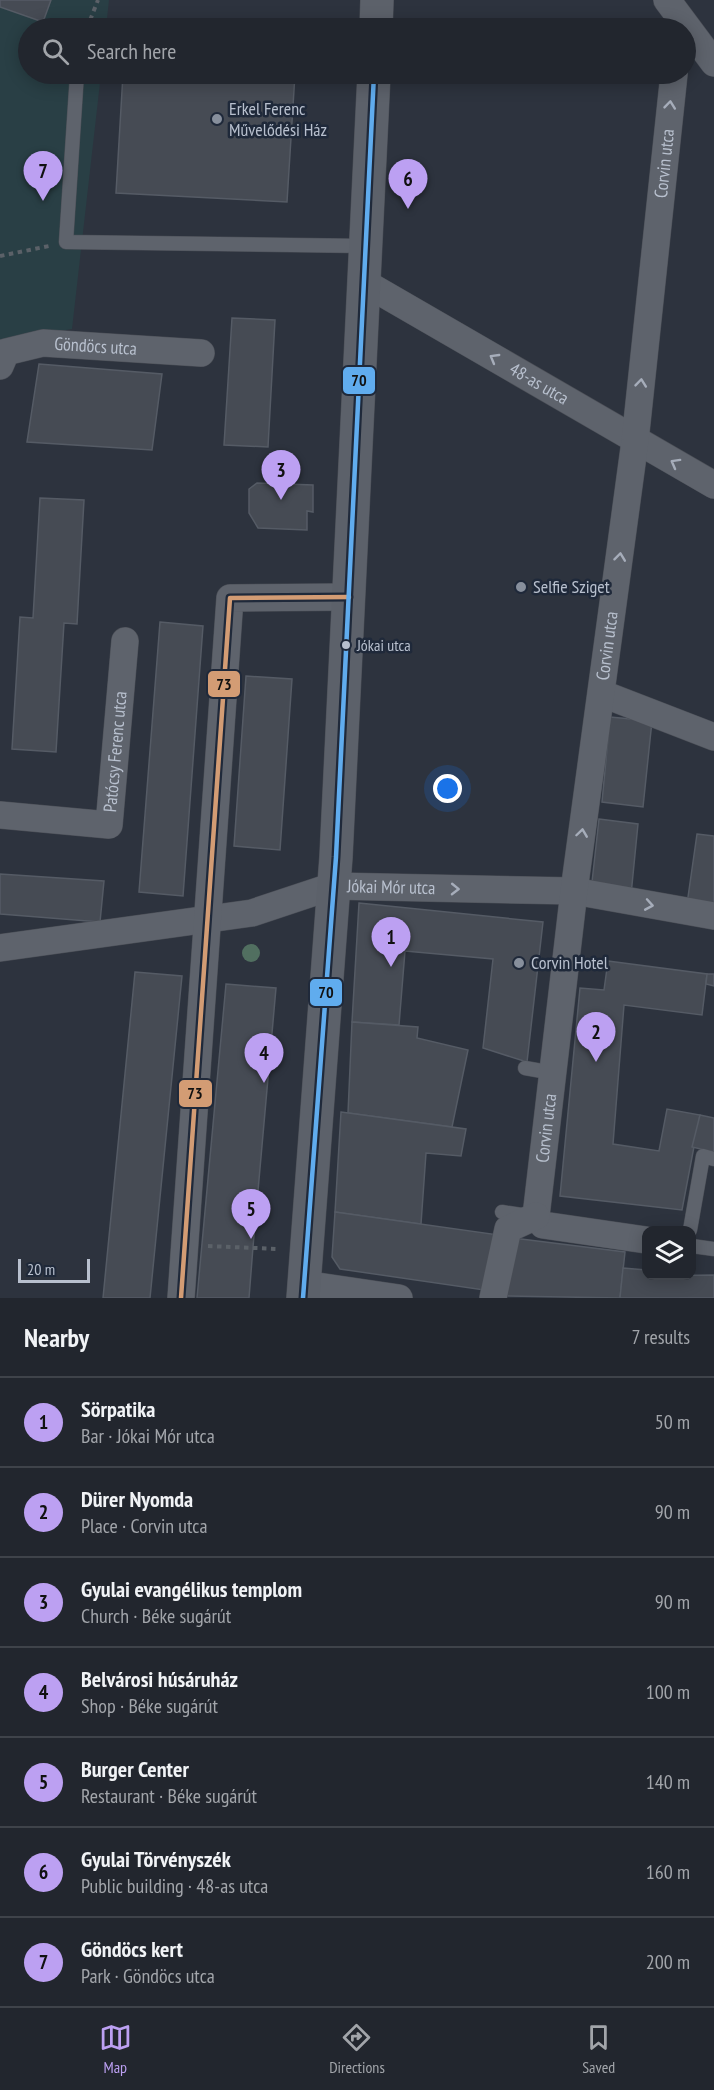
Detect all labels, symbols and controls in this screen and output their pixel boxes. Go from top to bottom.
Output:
search box [18,18,696,84]
icon: search [39,35,72,68]
text: Search here [87,37,176,65]
place label: Erkel Ferenc Művelődési Ház [229,97,327,141]
one-way arrow [664,100,676,110]
marker: Erkel Ferenc Művelődési Ház [210,112,224,126]
street label: Corvin utca [649,128,679,199]
pin: 7 [24,152,63,201]
pin: 6 [388,160,428,209]
street label: Göndöcs utca [54,332,138,360]
one-way arrow [490,354,500,365]
street label: 48-as utca [505,357,573,409]
line badge: 70 [342,366,376,395]
text: 70 [351,370,367,390]
one-way arrow [634,378,647,387]
pin: 3 [262,450,300,500]
one-way arrow [670,459,681,470]
one-way arrow [614,552,626,561]
place label: Selfie Sziget [533,575,610,598]
marker: Selfie Sziget [514,580,528,594]
street label: Corvin utca [591,610,623,682]
place label: Jókai utca [356,635,411,655]
marker: Jókai utca [340,639,352,651]
line badge: 73 [207,670,241,698]
text: 73 [216,674,232,694]
street label: Patócsy Ferenc utca [98,690,132,813]
your location [433,774,462,803]
one-way arrow [576,829,588,838]
street label: Jókai Mór utca [346,874,436,899]
one-way arrow [450,882,459,895]
one-way arrow [644,898,653,910]
pin: 1 [372,918,410,967]
place label: Corvin Hotel [531,951,609,974]
marker: Corvin Hotel [512,956,526,970]
line badge: 70 [309,978,343,1007]
text: 70 [318,982,334,1002]
pin: 2 [576,1012,616,1062]
pin: 4 [244,1034,284,1083]
line badge: 73 [178,1079,213,1108]
text: 73 [187,1083,203,1103]
street label: Corvin utca [530,1092,561,1164]
pin: 5 [232,1190,270,1239]
map controls [642,1226,696,1280]
button: layers [642,1226,696,1280]
scale bar [18,1256,90,1284]
text: 20 m [27,1259,55,1279]
text: Nearby [24,1321,89,1354]
text: 7 results [632,1324,690,1350]
text: Sörpatika [81,1395,155,1423]
text: 1 [39,1409,48,1435]
text: 50 m [655,1409,690,1435]
text: Bar · Jókai Mór utca [81,1423,215,1449]
text: Dürer Nyomda [81,1485,193,1513]
text: 2 [39,1499,48,1525]
text: 90 m [655,1499,690,1525]
text: Place · Corvin utca [81,1513,207,1539]
text: Gyulai evangélikus templom [81,1575,302,1603]
text: 3 [39,1589,48,1615]
text: 90 m [655,1589,690,1615]
text: Church · Béke sugárút [81,1603,231,1629]
text: Belvárosi húsáruház [81,1665,238,1693]
text: 4 [39,1679,48,1705]
text: 100 m [646,1679,690,1705]
text: Shop · Béke sugárút [81,1693,218,1719]
text: Burger Center [81,1755,189,1783]
text: 5 [39,1769,48,1795]
text: 140 m [646,1769,690,1795]
text: Restaurant · Béke sugárút [81,1783,257,1809]
text: Gyulai Törvényszék [81,1845,231,1873]
text: 6 [39,1859,48,1885]
text: 160 m [646,1859,690,1885]
text: Public building · 48-as utca [81,1873,268,1899]
text: Göndöcs kert [81,1935,183,1963]
text: 7 [39,1949,48,1975]
text: 200 m [646,1949,690,1975]
text: Park · Göndöcs utca [81,1963,215,1989]
tab: Map [99,2021,132,2077]
tab: Directions [329,2021,385,2077]
tab: Saved [582,2021,615,2077]

